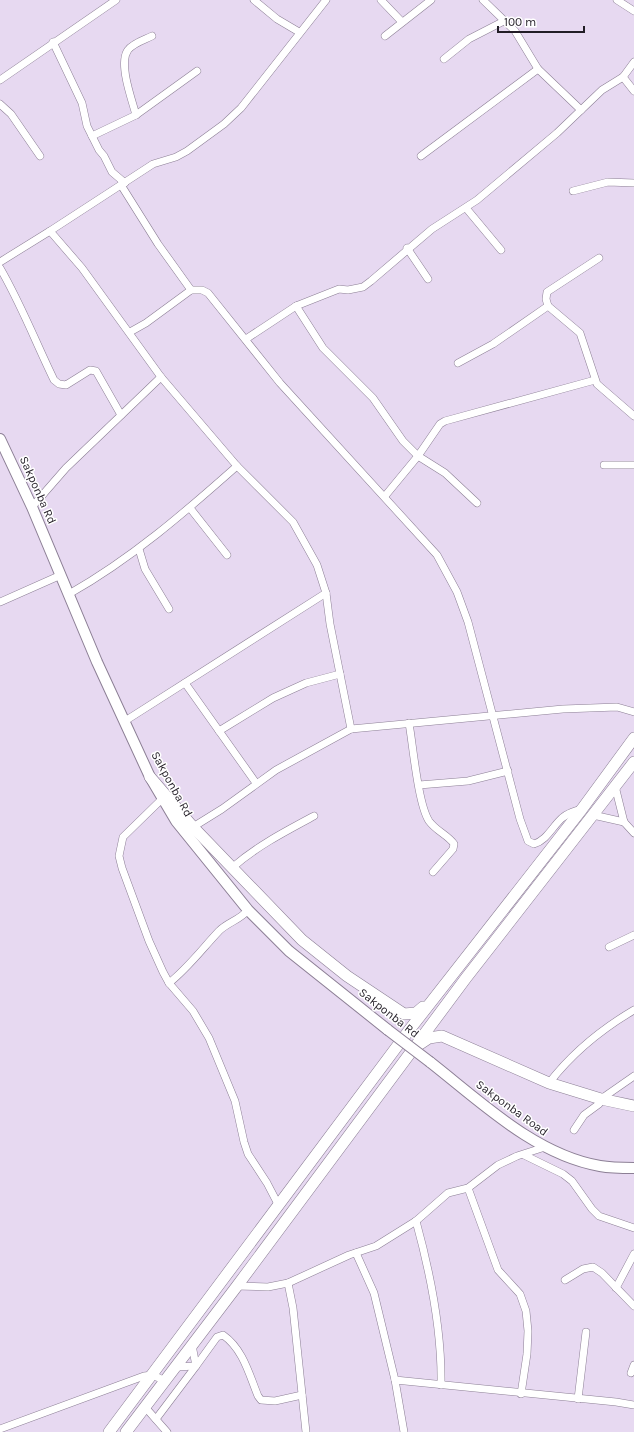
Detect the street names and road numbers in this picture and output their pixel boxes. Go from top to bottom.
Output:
street label: Sakponba Rd [17,454,59,526]
street label: Sakponba Rd [148,749,196,819]
street label: Sakponba Rd [356,985,422,1041]
street label: Sakponba Road [473,1077,551,1139]

